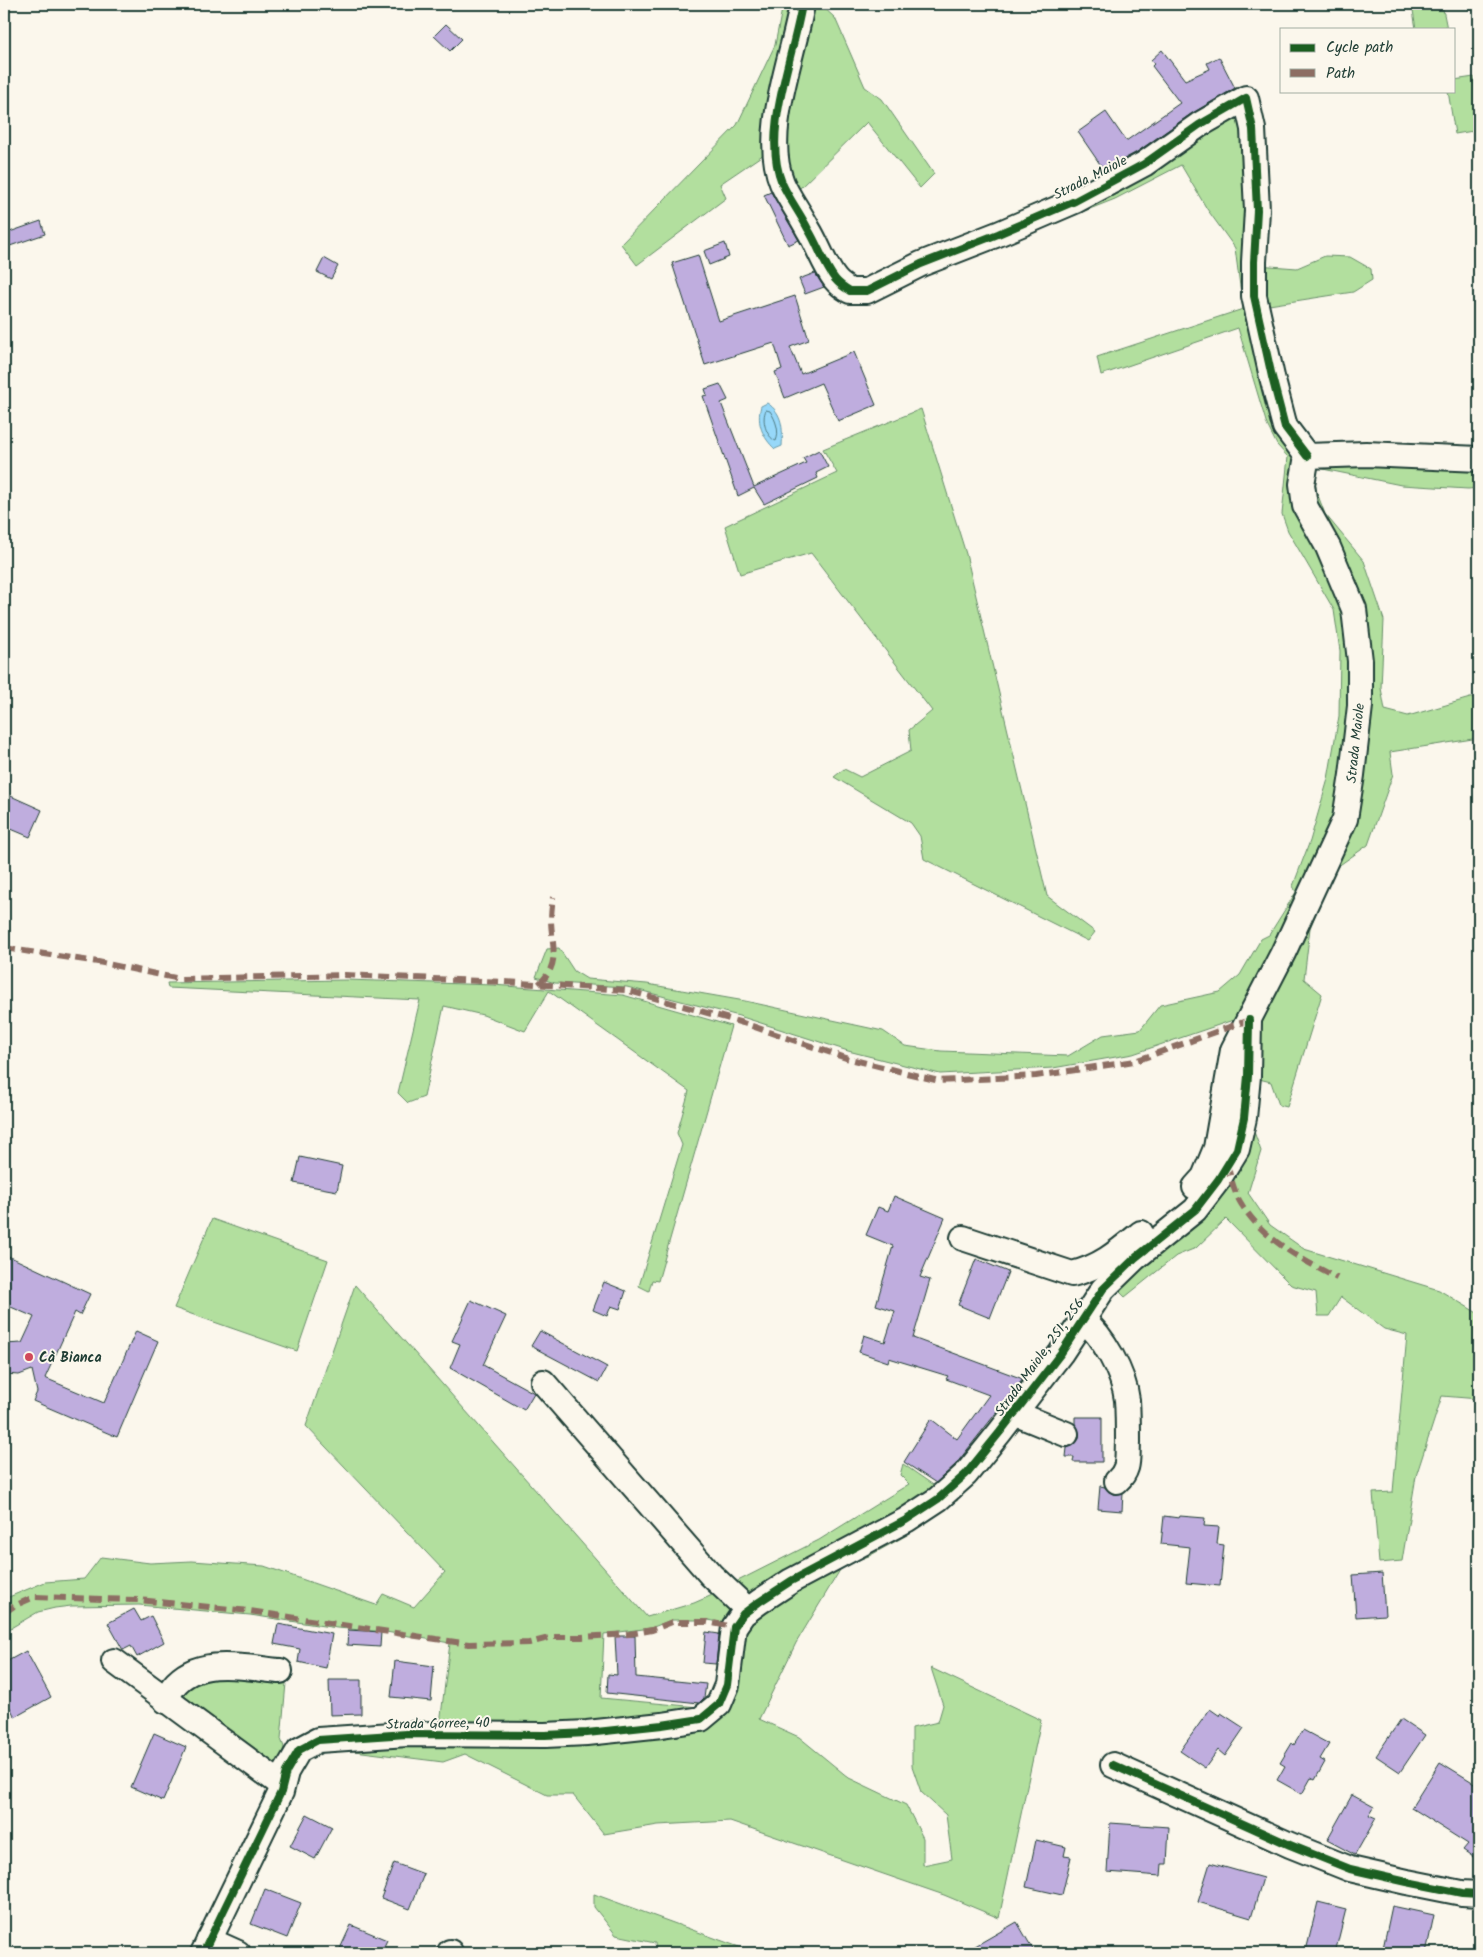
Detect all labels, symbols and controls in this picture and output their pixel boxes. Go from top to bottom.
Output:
legend [1280,28,1456,92]
text: Cycle path [1326,36,1393,60]
text: Path [1326,62,1355,86]
street label: Strada Maiole [1050,150,1132,206]
street label: Strada Maiole [1341,701,1371,784]
street label: Strada Maiole, 251, 256 [989,1294,1090,1421]
place label: Cà Bianca [39,1347,102,1369]
marker: Cà Bianca [23,1351,35,1363]
street label: Strada Gorree, 40 [386,1712,490,1736]

